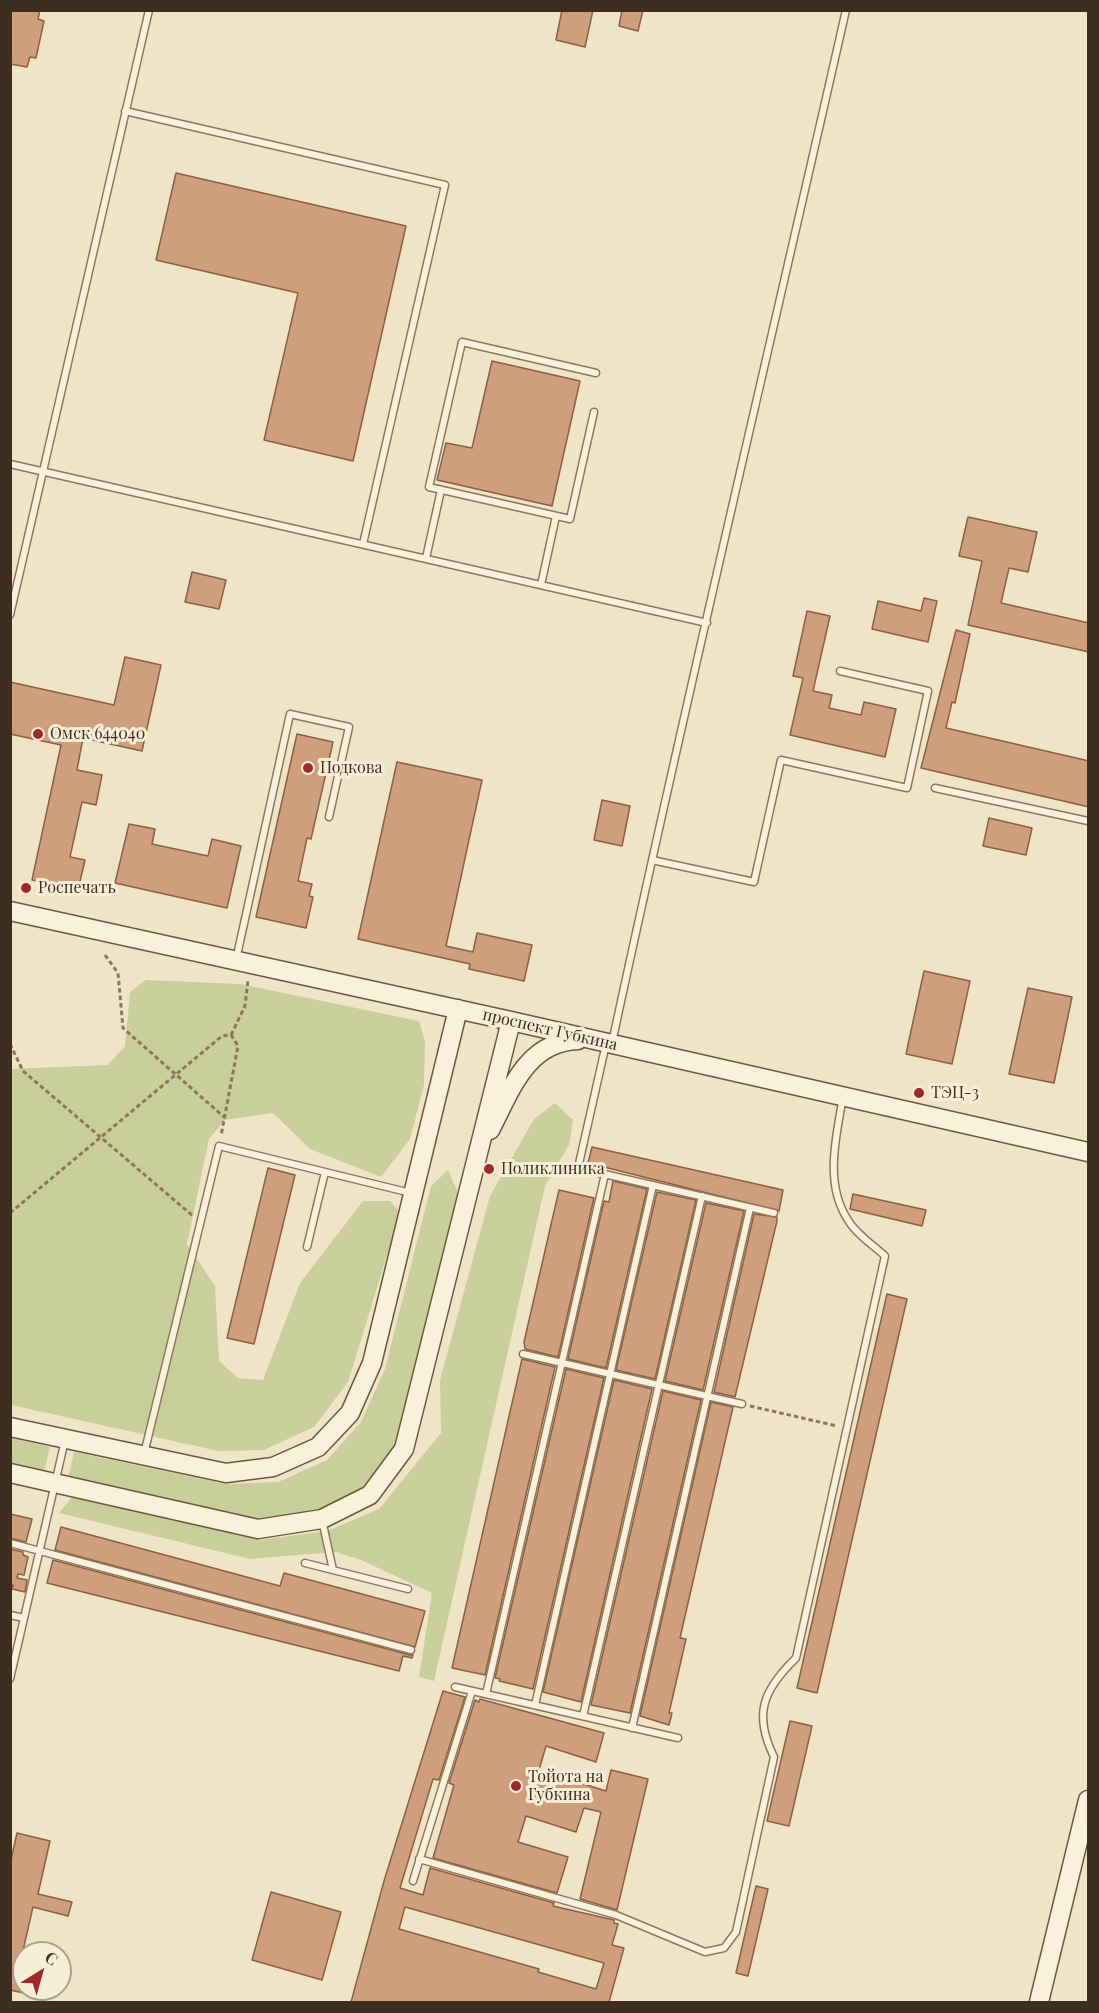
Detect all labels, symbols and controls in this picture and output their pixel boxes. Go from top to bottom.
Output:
place label: Омск 644040 [50,724,145,744]
marker: Омск 644040 [31,727,45,741]
place label: Подкова [320,758,382,778]
marker: Подкова [301,761,315,775]
place label: Роспечать [38,878,116,898]
marker: Роспечать [19,881,33,895]
street label: проспект Губкина [481,1005,619,1055]
place label: ТЭЦ-3 [931,1083,979,1103]
marker: ТЭЦ-3 [912,1086,926,1100]
place label: Поликлиника [501,1159,605,1179]
marker: Поликлиника [482,1162,496,1176]
place label: Тойота на Губкина [528,1767,603,1805]
marker: Тойота на Губкина [509,1779,523,1793]
north arrow [12,1941,72,2001]
text: С [41,1946,63,1970]

